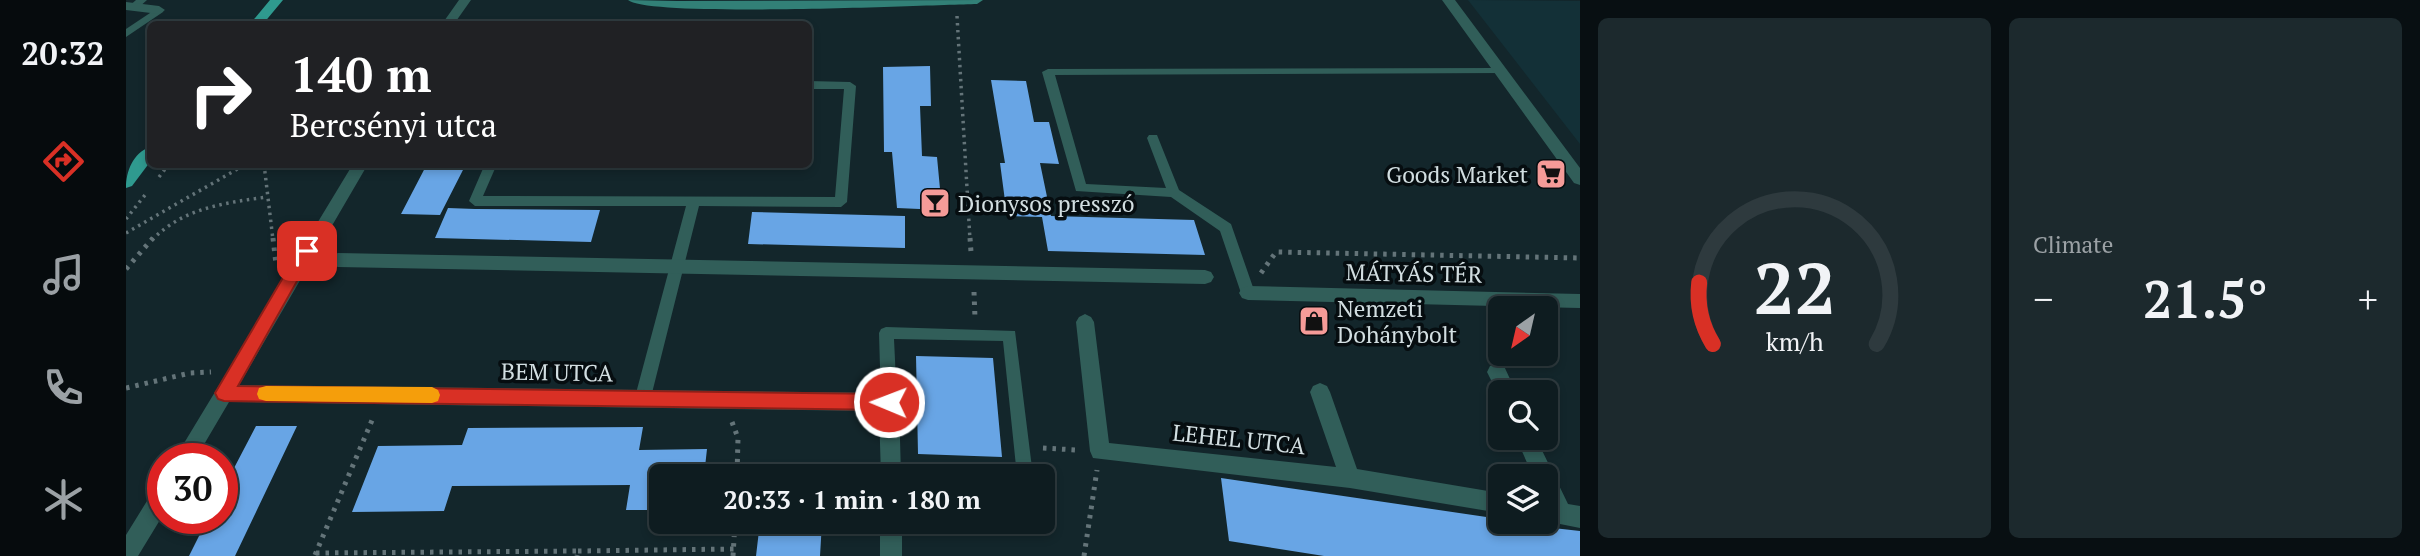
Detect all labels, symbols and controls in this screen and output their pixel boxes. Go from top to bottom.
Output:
text: 20:32 [21,32,105,74]
text: 140 m [290,41,432,106]
icon: right [175,49,266,140]
text: Bercsényi utca [290,104,497,146]
icon: directions [39,137,88,186]
supermarket icon: Goods Market [1534,157,1568,191]
place label: Goods Market [1386,159,1528,190]
bar icon: Dionysos presszó [918,186,952,220]
place label: Dionysos presszó [958,188,1134,219]
pin [277,221,337,281]
text: Climate [2033,229,2113,260]
icon: arrive [288,232,326,270]
text: 22 [1753,238,1836,335]
icon: music [39,250,88,299]
street label: MÁTYÁS TÉR [1345,256,1483,290]
text: 21.5° [2143,264,2268,333]
text: − [2033,274,2053,324]
text: + [2358,274,2378,324]
place label: Nemzeti Dohánybolt [1337,293,1458,350]
north arrow [1488,296,1558,366]
map controls [1488,296,1558,534]
shop icon: Nemzeti Dohánybolt [1297,304,1331,338]
text: km/h [1766,325,1824,358]
street label: BEM UTCA [501,356,614,388]
icon: phone [39,363,88,412]
position arrow [852,365,926,439]
button: search [1488,380,1558,450]
street label: LEHEL UTCA [1171,417,1307,461]
speed limit sign: 30 [147,443,238,534]
button: layers [1488,464,1558,534]
icon: climate [39,475,88,524]
text: 20:33 · 1 min · 180 m [723,482,981,516]

